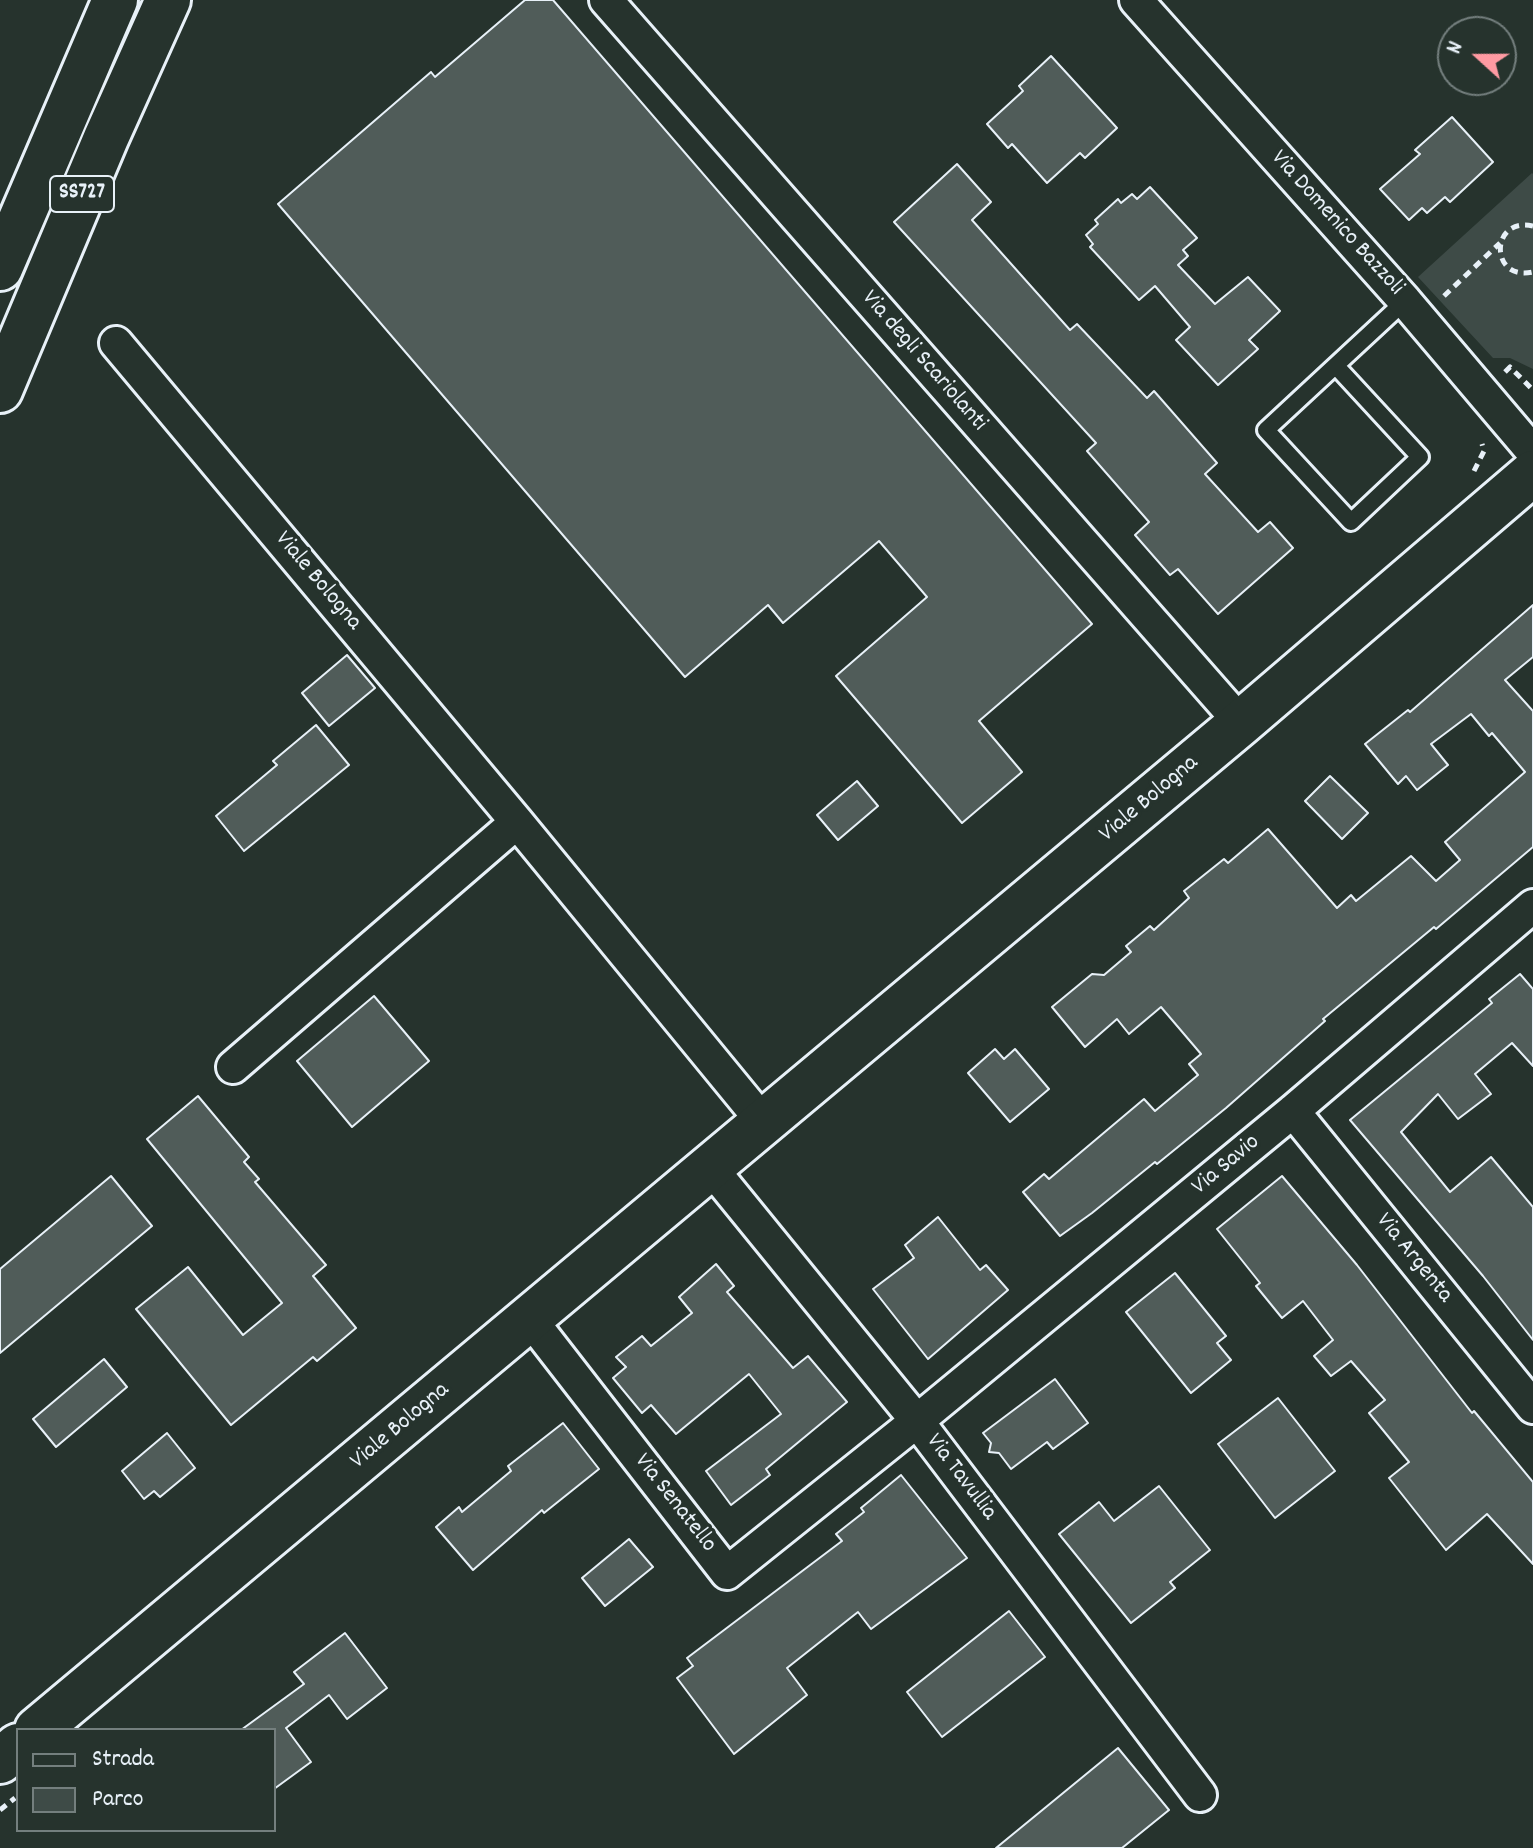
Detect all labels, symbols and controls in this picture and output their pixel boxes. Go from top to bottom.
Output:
north arrow [1437,16,1517,96]
text: N [1440,37,1472,59]
street label: Via Domenico Bazzoli [1263,145,1409,303]
road number: SS727 [50,176,114,212]
street label: Via degli Scariolanti [854,286,992,438]
street label: Viale Bologna [267,527,367,637]
street label: Viale Bologna [1095,750,1205,850]
street label: Via Savio [1187,1129,1267,1203]
street label: Via Argenta [1368,1208,1458,1310]
street label: Viale Bologna [346,1377,456,1477]
street label: Via Tavullia [918,1429,1002,1527]
street label: Via Senatello [626,1449,722,1559]
legend [16,1728,276,1832]
text: Strada [92,1743,154,1777]
text: Parco [92,1783,143,1817]

